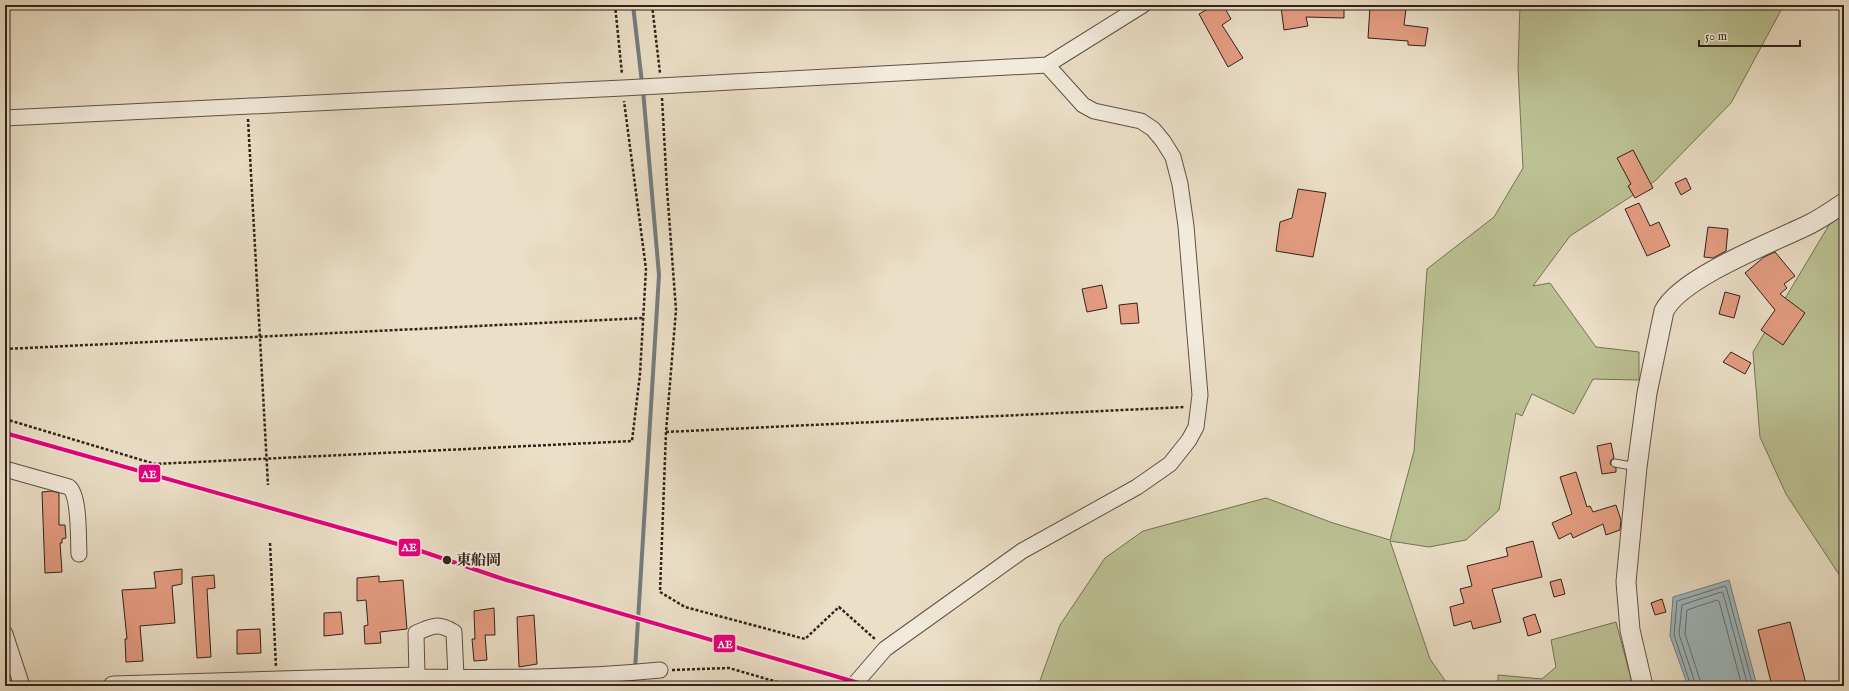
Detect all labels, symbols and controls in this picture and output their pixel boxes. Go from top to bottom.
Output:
scale bar [1699,22,1800,48]
text: 50 m [1705,29,1727,44]
line badge: AE [138,464,161,483]
text: AE [140,468,157,482]
line badge: AE [398,538,421,557]
text: AE [400,541,417,555]
place label: 東船岡 [456,551,501,570]
marker: 東船岡 [441,554,453,566]
line badge: AE [713,634,736,653]
text: AE [716,638,733,652]

